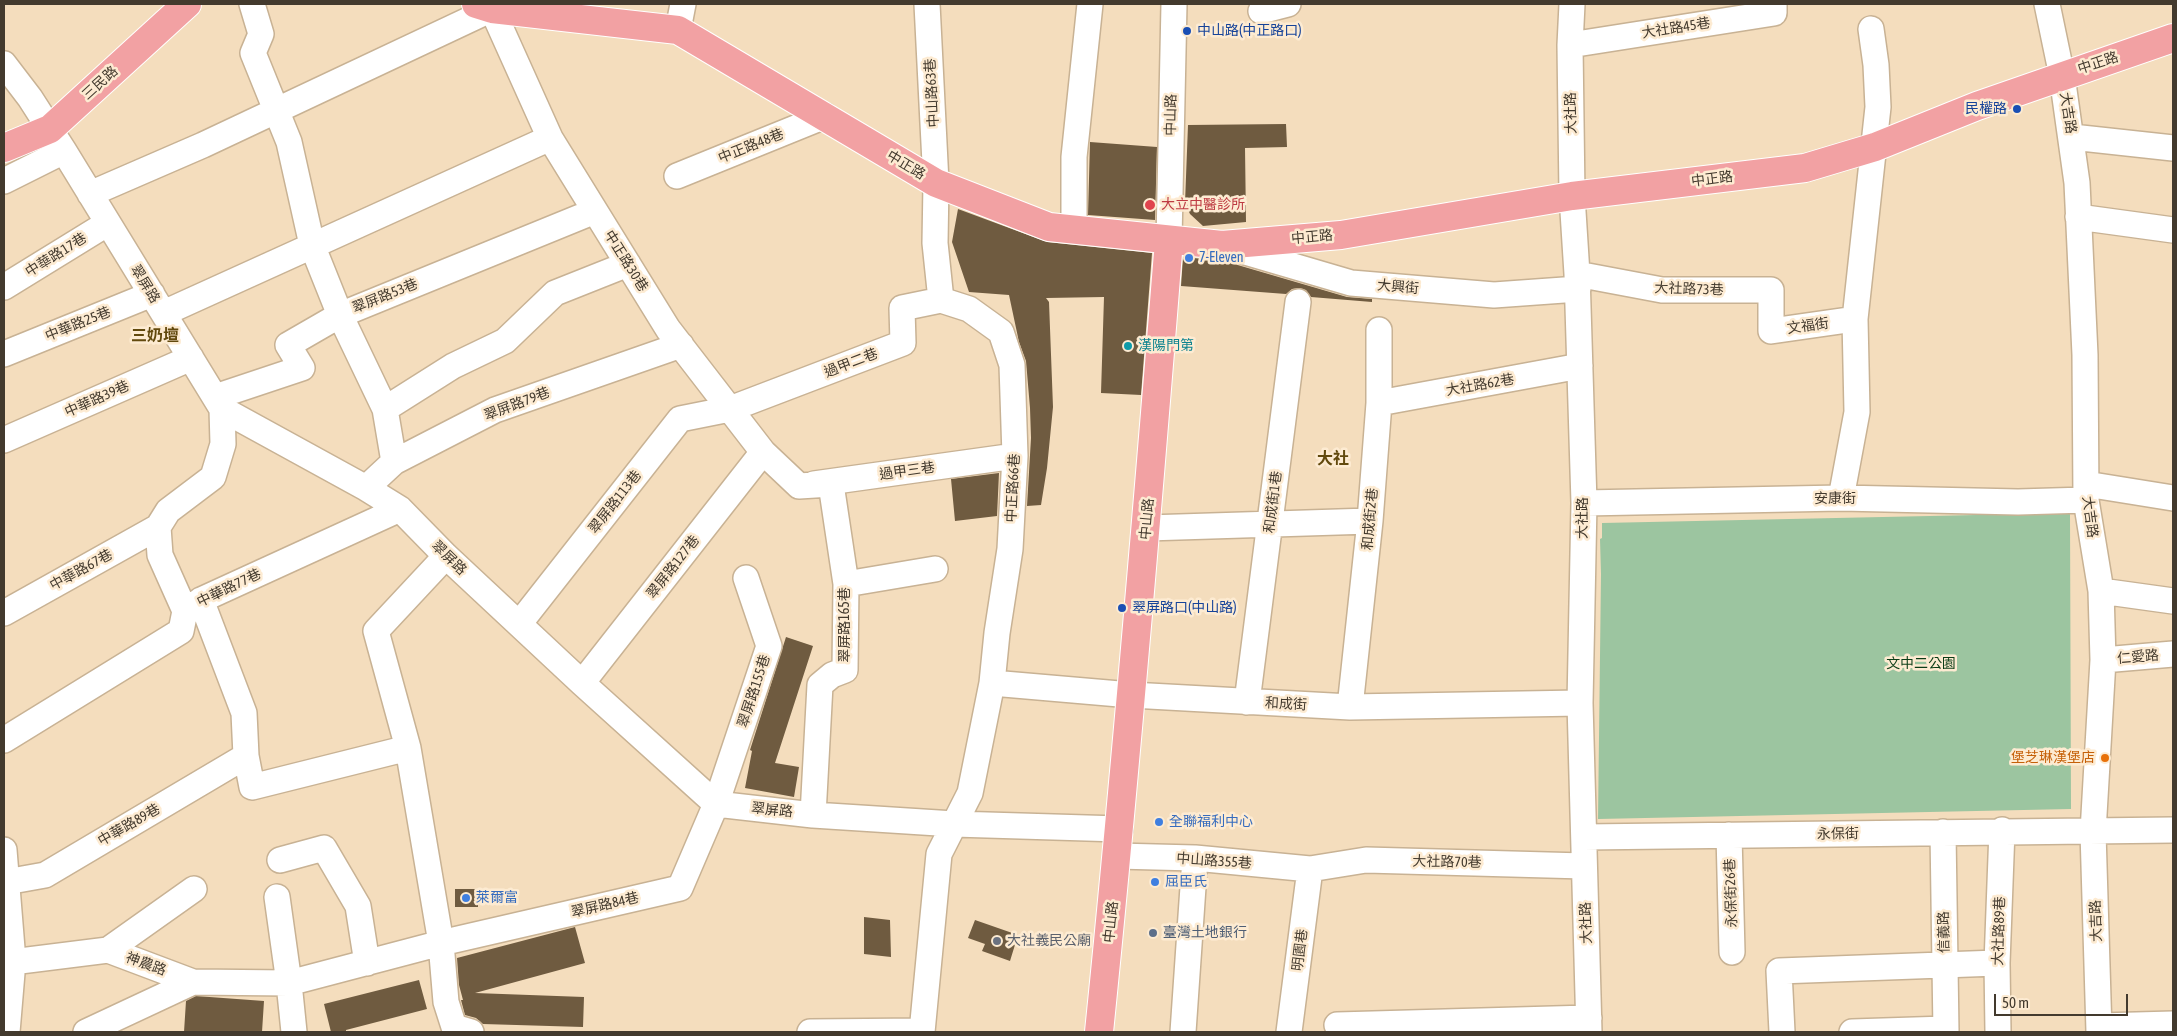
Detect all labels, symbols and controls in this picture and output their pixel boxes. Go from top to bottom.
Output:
street label: 大社路45巷 [1641,14,1711,42]
place label: 中山路(中正路口) [1197,23,1302,39]
marker: 中山路(中正路口) [1181,25,1193,37]
street label: 中正路 [2075,49,2121,77]
street label: 中山路63巷 [922,58,942,128]
street label: 三民路 [79,63,121,103]
street label: 大吉路 [2056,91,2080,135]
street label: 大社路 [1562,92,1580,134]
street label: 中山路 [1162,94,1180,136]
place label: 民權路 [1965,101,2007,117]
marker: 民權路 [2011,103,2023,115]
street label: 中正路48巷 [716,125,786,167]
street label: 中正路 [884,147,928,183]
street label: 中正路 [1690,168,1734,190]
place label: 大立中醫診所 [1161,197,1245,213]
marker: 大立中醫診所 [1143,198,1157,212]
street label: 中正路30巷 [601,227,651,295]
street label: 中正路 [1290,227,1334,247]
street label: 中華路17巷 [22,230,90,280]
place label: 7-Eleven [1199,250,1244,266]
marker: 7-Eleven [1183,252,1195,264]
street label: 翠屏路 [127,262,163,306]
street label: 翠屏路53巷 [350,275,420,317]
street label: 大興街 [1376,277,1420,297]
street label: 大社路73巷 [1654,279,1724,299]
street label: 中華路25巷 [43,303,113,345]
street label: 文福街 [1786,315,1830,337]
district label: 三奶壇 [131,326,179,346]
place label: 漢陽門第 [1138,338,1194,354]
marker: 漢陽門第 [1122,340,1134,352]
street label: 過甲二巷 [822,345,880,381]
street label: 大社路62巷 [1444,371,1516,399]
street label: 中華路39巷 [62,377,132,421]
street label: 翠屏路79巷 [482,384,552,424]
district label: 大社 [1317,449,1349,469]
street label: 中正路66巷 [1003,453,1023,523]
street label: 過甲三巷 [878,459,936,483]
street label: 翠屏路113巷 [585,467,645,537]
street label: 和成街1巷 [1261,470,1285,534]
street label: 和成街2巷 [1359,487,1381,551]
street label: 安康街 [1814,491,1856,507]
street label: 大吉路 [2079,495,2101,539]
street label: 中山路 [1137,497,1157,541]
street label: 大社路 [1575,497,1591,539]
street label: 翠屏路127巷 [643,532,703,602]
street label: 翠屏路 [428,537,470,579]
street label: 中華路67巷 [47,546,115,594]
street label: 中華路77巷 [194,565,264,611]
street label: 翠屏路165巷 [837,587,853,663]
place label: 翠屏路口(中山路) [1132,600,1237,616]
marker: 翠屏路口(中山路) [1116,602,1128,614]
street label: 仁愛路 [2116,647,2160,667]
street label: 翠屏路155巷 [734,652,774,730]
park label: 文中二公園 [1886,656,1956,672]
street label: 和成街 [1265,695,1307,713]
place label: 堡芝琳漢堡店 [2011,750,2095,766]
marker: 堡芝琳漢堡店 [2099,752,2111,764]
street label: 翠屏路 [750,799,794,821]
street label: 中華路89巷 [95,800,163,850]
place label: 全聯福利中心 [1169,814,1253,830]
marker: 全聯福利中心 [1153,816,1165,828]
street label: 永保街 [1817,825,1859,843]
street label: 中山路355巷 [1176,850,1252,872]
street label: 大社路70巷 [1412,853,1482,871]
street label: 永保街26巷 [1721,858,1741,928]
place label: 屈臣氏 [1165,874,1207,890]
marker: 屈臣氏 [1149,876,1161,888]
street label: 翠屏路84巷 [569,889,641,921]
place label: 萊爾富 [476,890,518,906]
marker: 萊爾富 [460,892,472,904]
street label: 大社路89巷 [1989,896,2009,966]
street label: 中山路 [1100,900,1122,944]
street label: 大吉路 [2087,900,2105,942]
street label: 大社路 [1577,902,1595,944]
street label: 信義路 [1935,911,1953,953]
place label: 臺灣土地銀行 [1163,925,1247,941]
marker: 臺灣土地銀行 [1147,927,1159,939]
street label: 明園巷 [1289,928,1311,972]
place label: 大社義民公廟 [1007,933,1091,949]
marker: 大社義民公廟 [991,935,1003,947]
street label: 神農路 [123,949,169,979]
scale bar [1997,984,2131,1016]
text: 50 m [2002,994,2029,1011]

